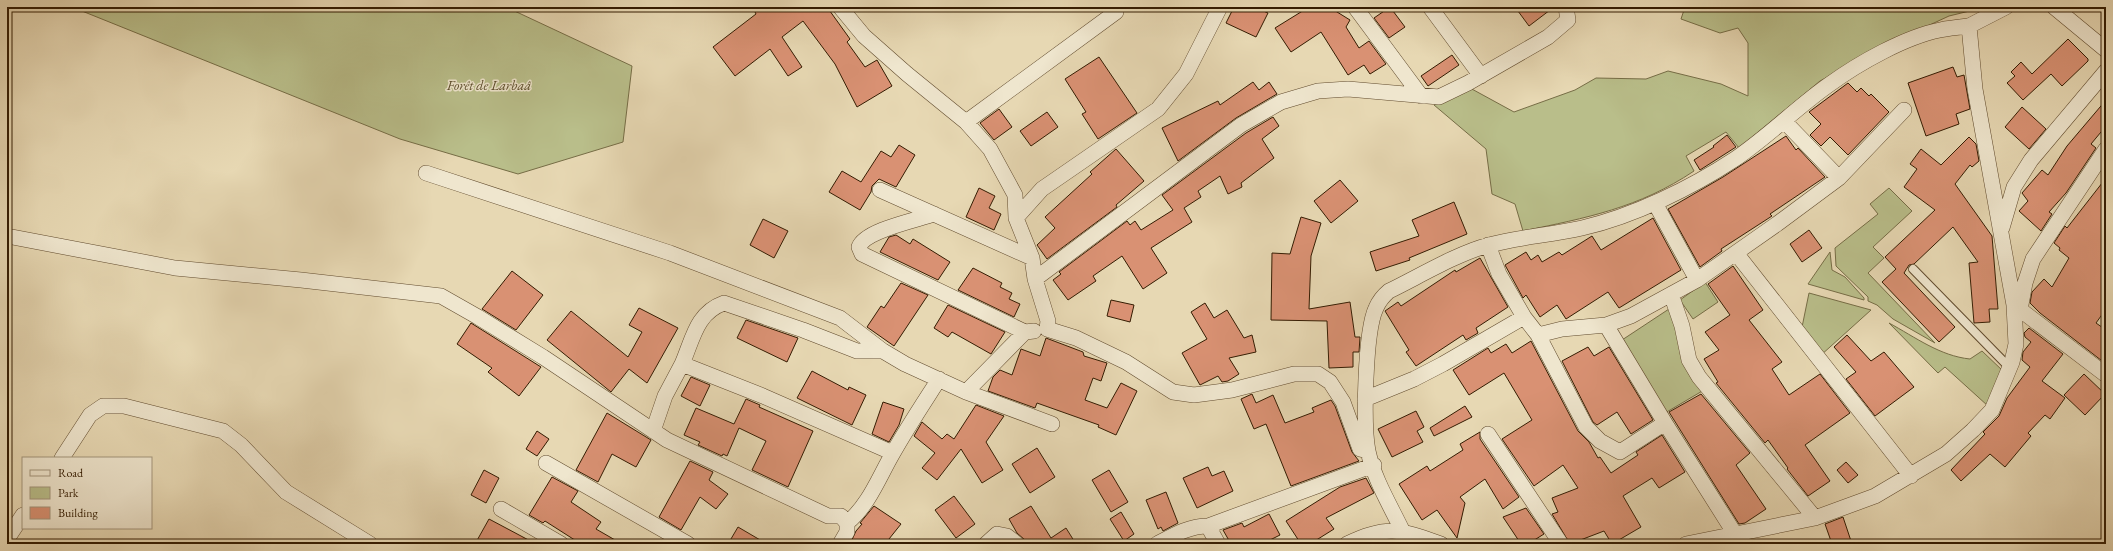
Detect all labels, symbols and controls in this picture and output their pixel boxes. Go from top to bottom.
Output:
park label: Forêt de Larbaâ [446,76,531,94]
legend [22,457,152,529]
text: Road [58,465,84,481]
text: Park [58,485,79,501]
text: Building [58,505,99,521]

